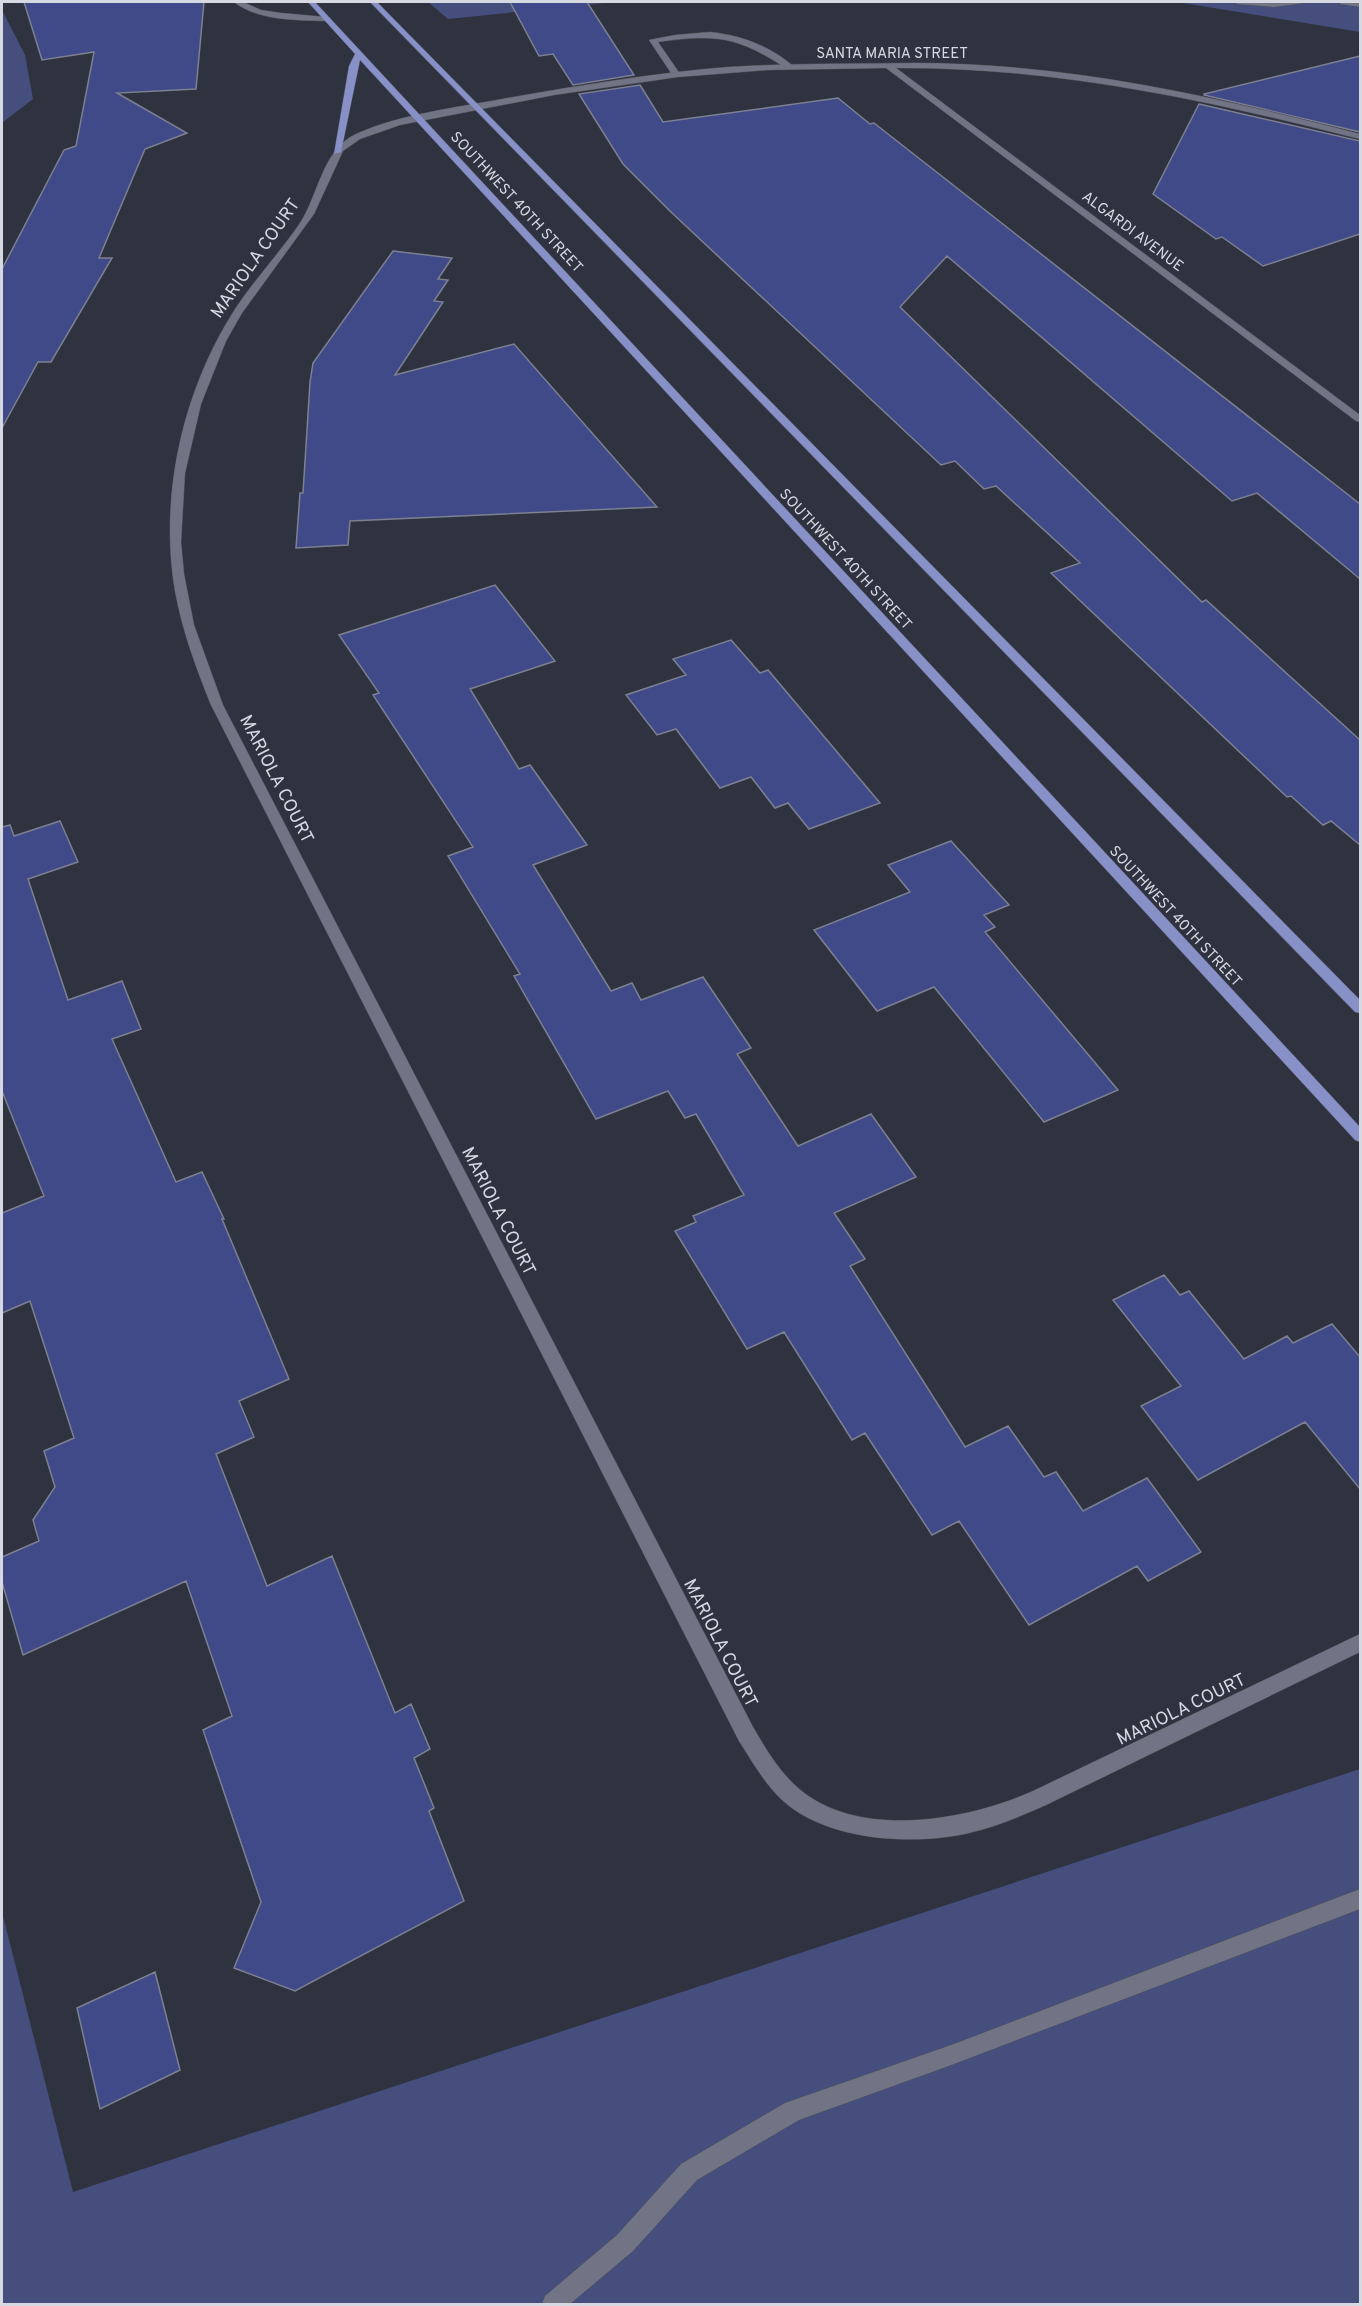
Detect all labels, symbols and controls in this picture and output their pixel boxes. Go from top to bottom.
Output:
street label: SANTA MARIA STREET [816,45,968,64]
street label: SOUTHWEST 40TH STREET [445,128,586,278]
street label: ALGARDI AVENUE [1078,188,1187,277]
street label: MARIOLA COURT [206,194,306,323]
street label: SOUTHWEST 40TH STREET [774,485,915,635]
street label: MARIOLA COURT [233,712,318,848]
street label: SOUTHWEST 40TH STREET [1104,842,1245,992]
street label: MARIOLA COURT [455,1144,540,1280]
street label: MARIOLA COURT [677,1576,762,1712]
street label: MARIOLA COURT [1113,1669,1250,1752]

